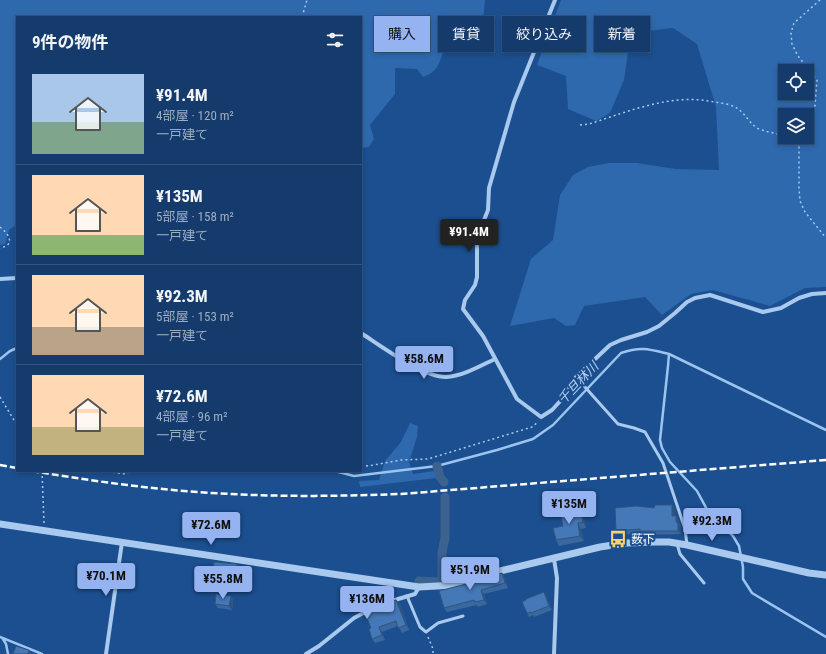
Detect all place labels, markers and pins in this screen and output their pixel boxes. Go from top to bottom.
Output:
pin: ¥91.4M [436,219,502,253]
pin: ¥58.6M [391,346,457,380]
pin: ¥135M [541,491,597,525]
pin: ¥92.3M [679,508,745,542]
pin: ¥72.6M [178,512,244,546]
bus stop icon: 薮下 [608,529,628,549]
place label: 薮下 [631,532,655,546]
pin: ¥51.9M [437,557,503,591]
pin: ¥70.1M [73,563,139,597]
pin: ¥55.8M [190,566,256,600]
pin: ¥136M [339,586,395,620]

